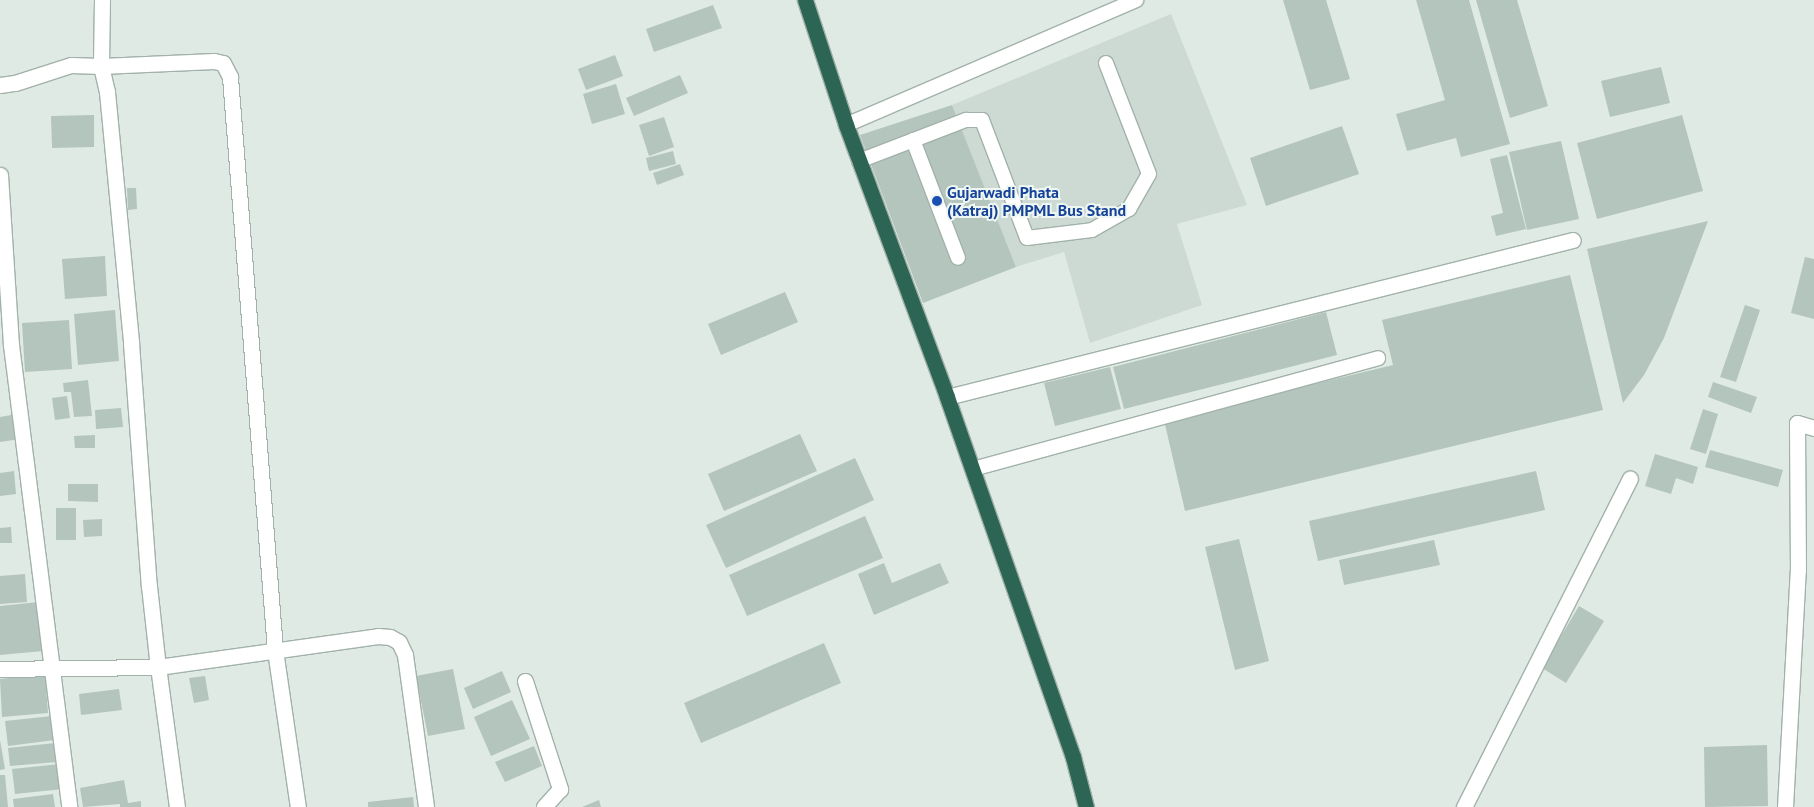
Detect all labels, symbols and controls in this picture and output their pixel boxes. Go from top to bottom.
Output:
place label: Gujarwadi Phata (Katraj) PMPML Bus Stand [947,182,1127,220]
marker: Gujarwadi Phata (Katraj) PMPML Bus Stand [931,195,943,207]

